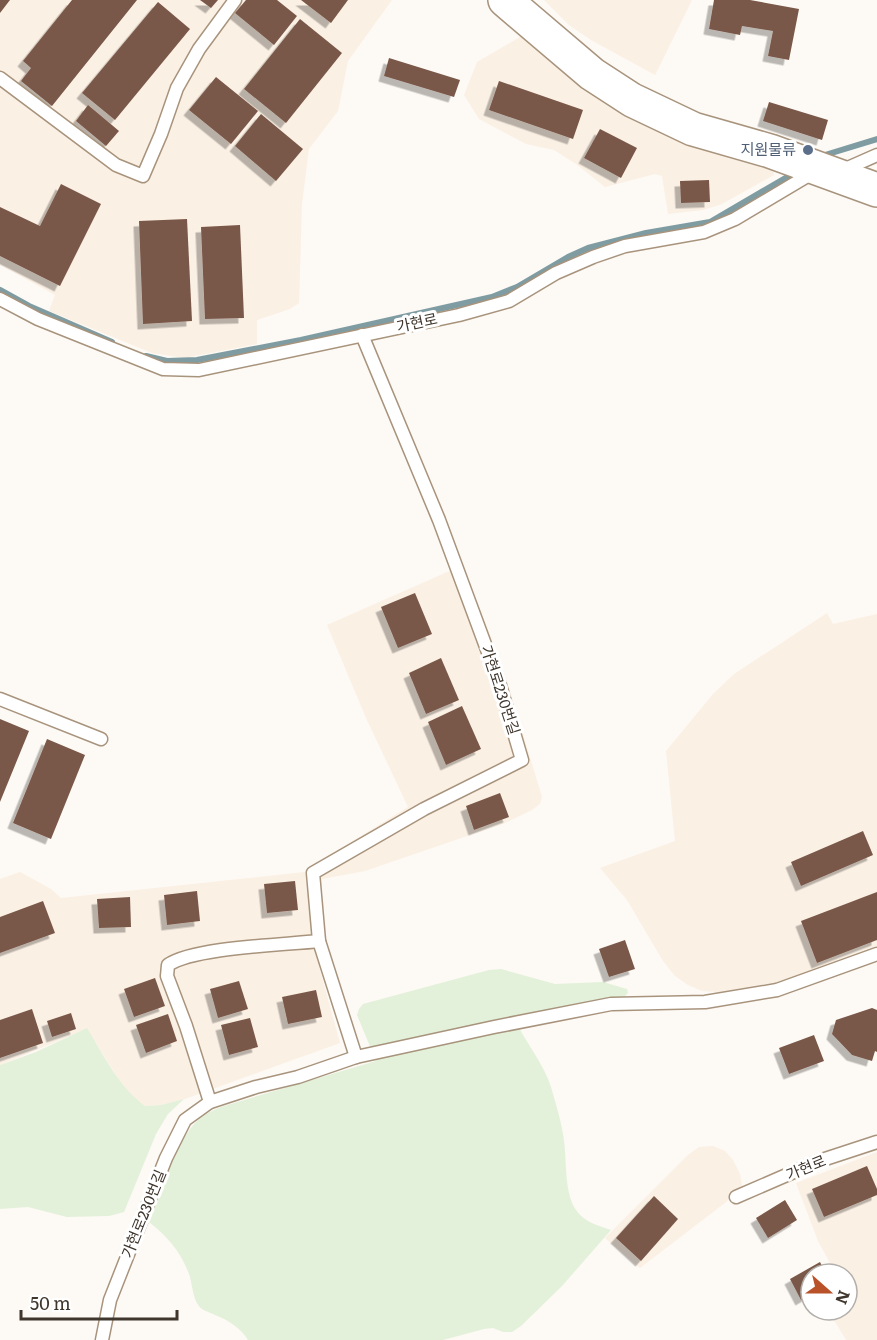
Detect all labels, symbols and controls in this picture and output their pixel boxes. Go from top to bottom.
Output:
place label: 지원물류 [741,137,796,160]
marker: 지원물류 [801,143,815,157]
street label: 가현로 [394,306,439,337]
street label: 가현로230번길 [476,642,527,738]
street label: 가현로 [782,1148,829,1185]
street label: 가현로230번길 [114,1166,171,1261]
north arrow [799,1262,859,1322]
scale bar [21,1283,177,1321]
text: N [830,1287,858,1308]
text: 50 m [30,1289,71,1316]

